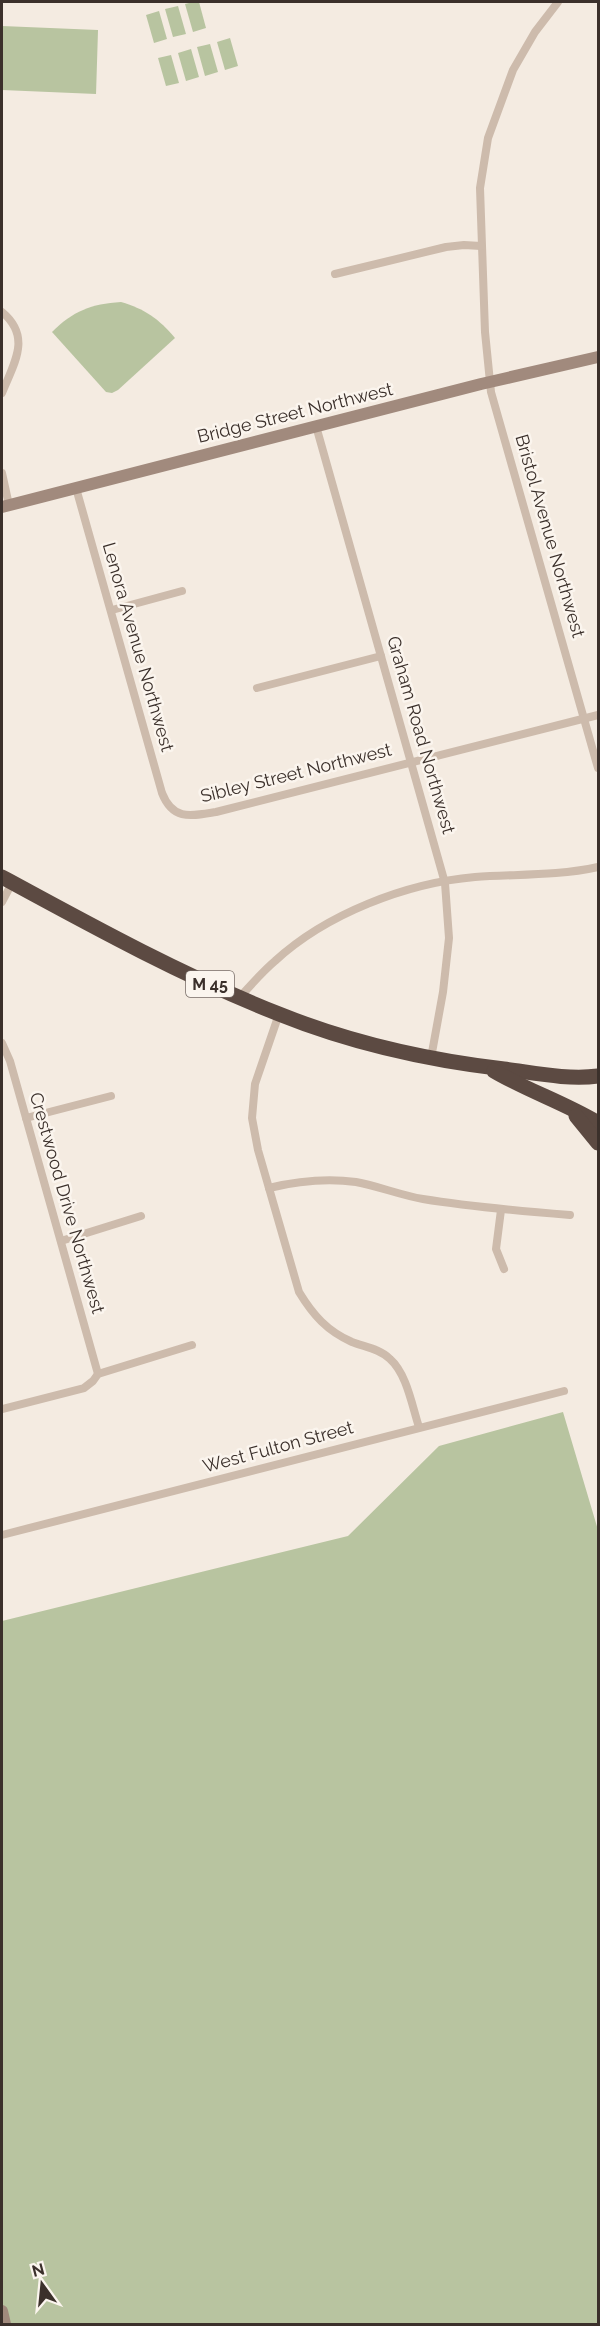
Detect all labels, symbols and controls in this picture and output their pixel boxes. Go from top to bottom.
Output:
street label: Bridge Street Northwest [195,378,395,447]
street label: Bristol Avenue Northwest [511,432,590,640]
street label: Lenora Avenue Northwest [99,540,178,754]
street label: Graham Road Northwest [383,634,460,836]
street label: Sibley Street Northwest [198,739,394,806]
road number: M 45 [186,971,234,997]
street label: Crestwood Drive Northwest [26,1090,109,1316]
street label: West Fulton Street [200,1416,355,1477]
north arrow [12,2254,72,2314]
text: N [30,2259,47,2281]

